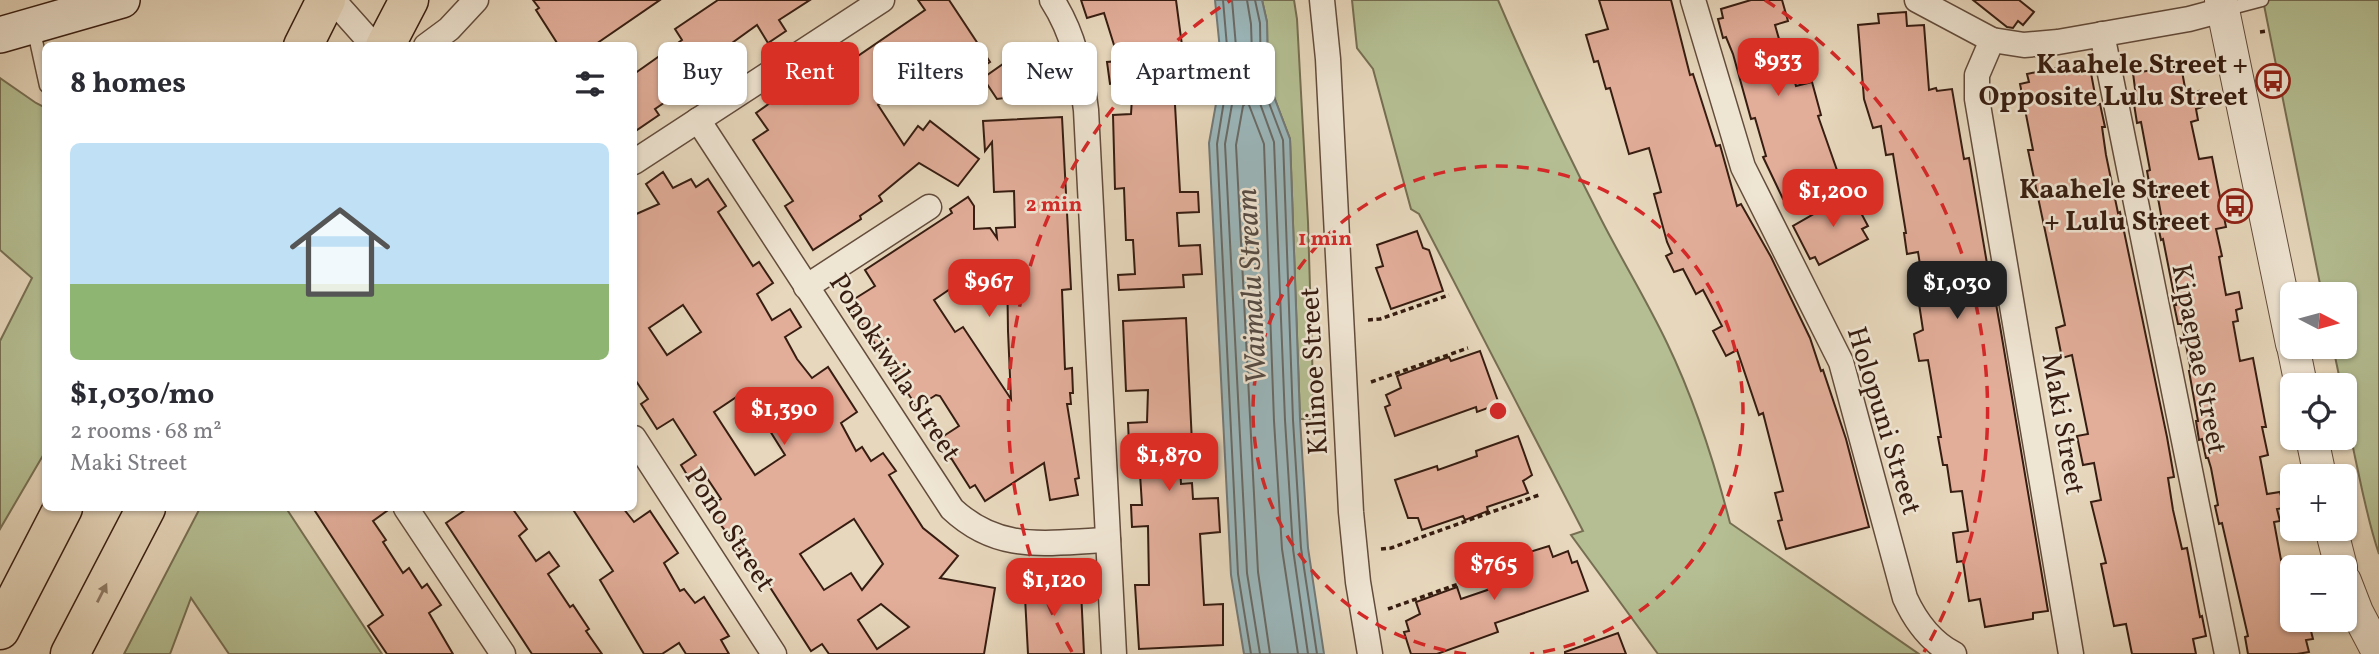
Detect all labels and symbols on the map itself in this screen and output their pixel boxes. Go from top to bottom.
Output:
pin: $933 [1737,38,1819,98]
place label: Kaahele Street + Opposite Lulu Street [1978,46,2248,117]
bus stop icon: Kaahele Street + Opposite Lulu Street [2254,62,2292,100]
pin: $1,200 [1776,170,1890,229]
place label: Kaahele Street + Lulu Street [2019,171,2210,242]
water label: Waimalu Stream [1227,187,1279,385]
bus stop icon: Kaahele Street + Lulu Street [2216,187,2254,225]
text: 2 min [1026,191,1082,220]
text: 1 min [1298,225,1352,254]
pin: $967 [948,260,1030,319]
street label: Kipaepae Street [2160,261,2236,457]
pin: $1,030 [1900,262,2014,321]
street label: Ponokiwila Street [819,266,969,470]
north arrow [2280,282,2357,359]
street label: Kilinoe Street [1291,286,1339,456]
street label: Holopuni Street [1836,322,1930,520]
street label: Maki Street [2030,350,2094,498]
pin: $1,390 [727,388,841,447]
centre of rings [1486,399,1510,423]
pin: $1,870 [1112,434,1226,493]
street label: Pono Street [674,460,784,600]
pin: $765 [1453,542,1535,602]
pin: $1,120 [997,558,1111,618]
one-way arrow [95,583,107,603]

